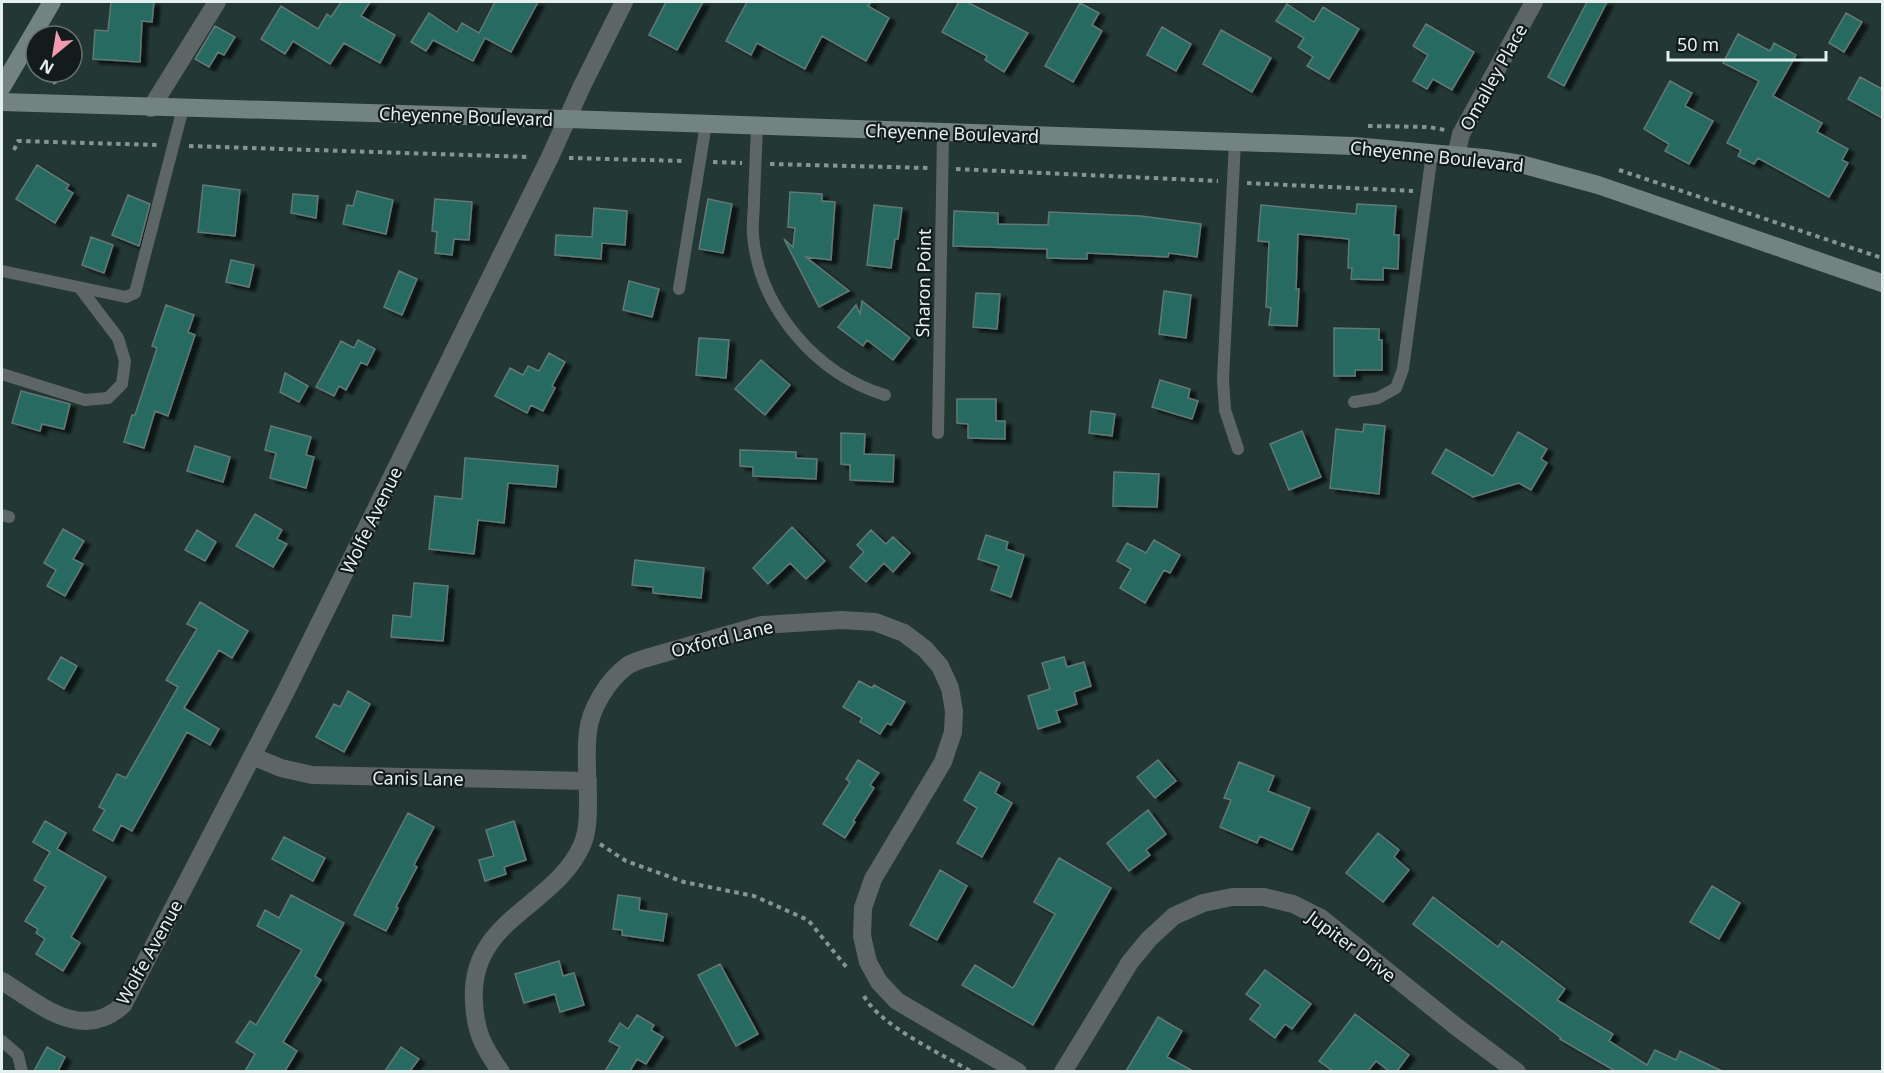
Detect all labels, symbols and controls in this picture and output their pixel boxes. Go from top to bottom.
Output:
street label: Omalley Place [1454,19,1532,135]
north arrow [24,24,84,84]
scale bar [1668,24,1826,62]
text: 50 m [1677,32,1719,56]
text: N [35,54,58,80]
street label: Cheyenne Boulevard [379,101,553,131]
street label: Cheyenne Boulevard [865,118,1039,148]
street label: Cheyenne Boulevard [1349,135,1525,177]
street label: Sharon Point [910,228,936,338]
street label: Wolfe Avenue [335,463,407,577]
street label: Oxford Lane [668,614,776,662]
street label: Canis Lane [372,765,464,791]
street label: Wolfe Avenue [110,895,188,1009]
street label: Jupiter Drive [1301,904,1401,987]

